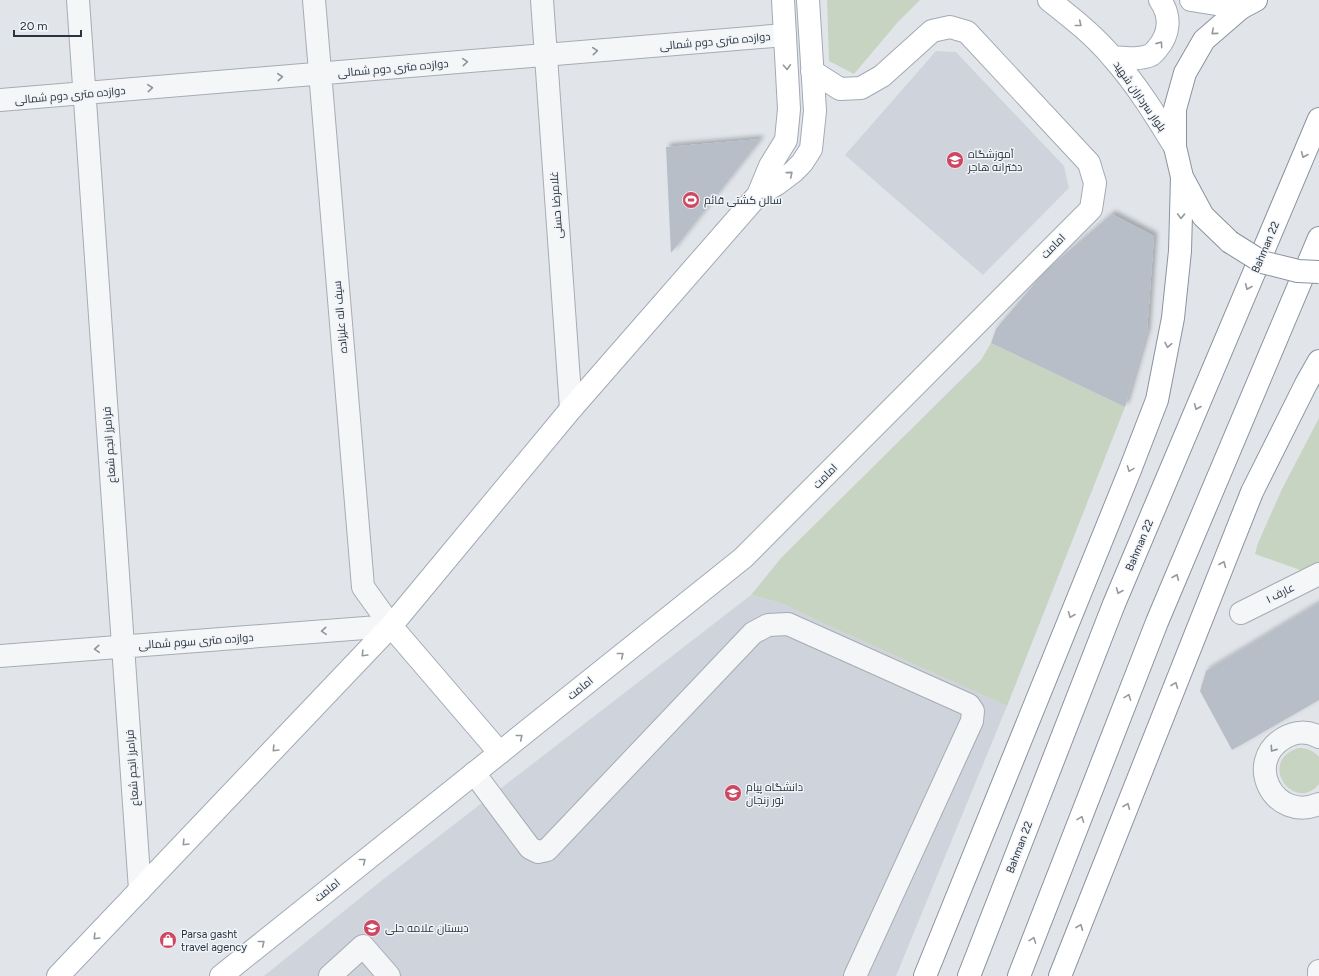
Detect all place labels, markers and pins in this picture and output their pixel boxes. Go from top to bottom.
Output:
place label: آموزشگاه دخترانه هاجر [967,148,1022,174]
school or university icon: آموزشگاه دخترانه هاجر [945,150,965,170]
sports icon: سالن کشتی قائم [681,190,701,210]
place label: سالن کشتی قائم [704,194,782,208]
place label: دانشگاه پیام نور زنجان [746,781,803,807]
school or university icon: دانشگاه پیام نور زنجان [723,783,743,803]
school or university icon: دبستان علامه حلی [362,918,382,938]
place label: دبستان علامه حلی [385,922,468,935]
place label: Parsa gasht travel agency [181,928,247,954]
shop icon: Parsa gasht travel agency [158,930,178,950]

